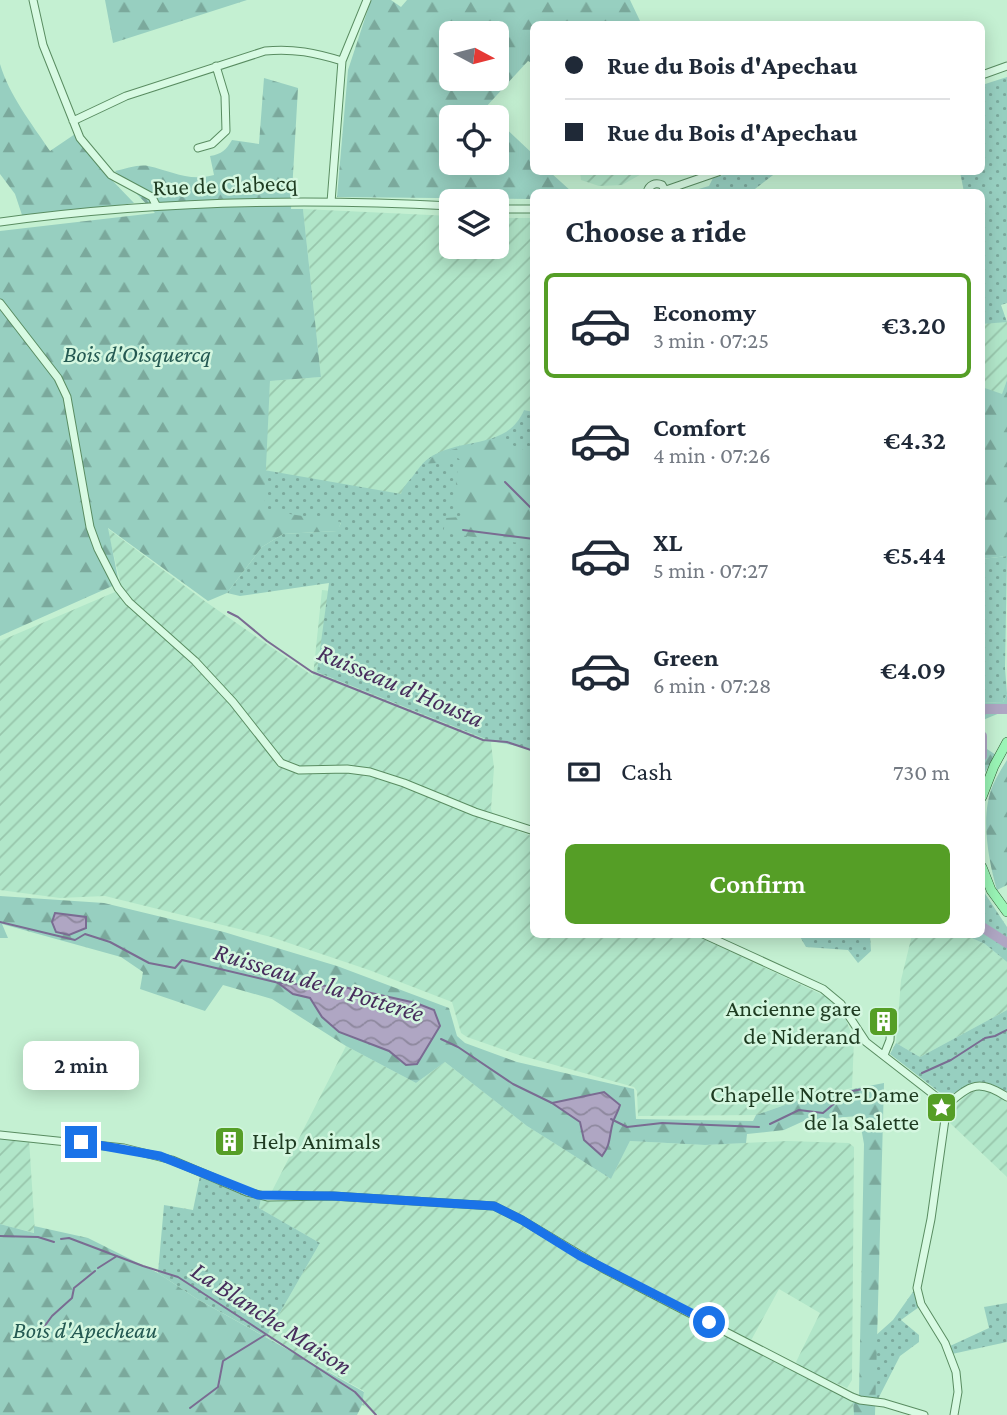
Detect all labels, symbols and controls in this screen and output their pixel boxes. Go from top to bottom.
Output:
north arrow [439,21,509,91]
map controls [439,21,509,259]
text: Rue du Bois d'Apechau [607,51,857,80]
button: locate [439,105,509,175]
text: Rue du Bois d'Apechau [607,118,857,147]
street label: Rue de Clabecq [152,168,299,201]
button: layers [439,189,509,259]
text: Choose a ride [565,213,746,249]
icon: car [569,294,632,357]
text: Economy [653,298,756,327]
text: €3.20 [882,311,946,340]
text: 3 min · 07:25 [653,327,769,353]
park label: Bois d'Oisquercq [63,340,211,367]
icon: car [569,409,632,472]
text: Comfort [653,413,746,442]
text: €4.32 [884,426,946,455]
text: 4 min · 07:26 [653,442,771,468]
icon: car [569,524,632,587]
text: XL [653,528,682,557]
text: €5.44 [883,541,946,570]
text: 5 min · 07:27 [653,557,768,583]
water label: Ruisseau d'Housta [314,637,488,733]
icon: car [569,639,632,702]
text: Green [653,643,719,672]
text: €4.09 [880,656,946,685]
text: 6 min · 07:28 [653,672,771,698]
icon: cash [565,753,603,791]
text: Cash [621,757,672,786]
text: 730 m [893,759,950,785]
button: Confirm [565,844,950,924]
water label: Ruisseau de la Potterée [211,937,427,1028]
place label: Ancienne gare de Niderand [726,994,861,1049]
building icon: Ancienne gare de Niderand [867,1005,901,1039]
callout: 2 min [23,1040,139,1090]
text: 2 min [54,1052,108,1078]
place label: Chapelle Notre-Dame de la Salette [710,1080,919,1135]
place icon: Chapelle Notre-Dame de la Salette [925,1091,959,1125]
building icon: Help Animals [212,1124,246,1158]
route end [65,1126,97,1158]
place label: Help Animals [252,1127,381,1154]
water label: La Blanche Maison [186,1256,357,1381]
route start [693,1306,725,1338]
park label: Bois d'Apecheau [13,1316,157,1343]

